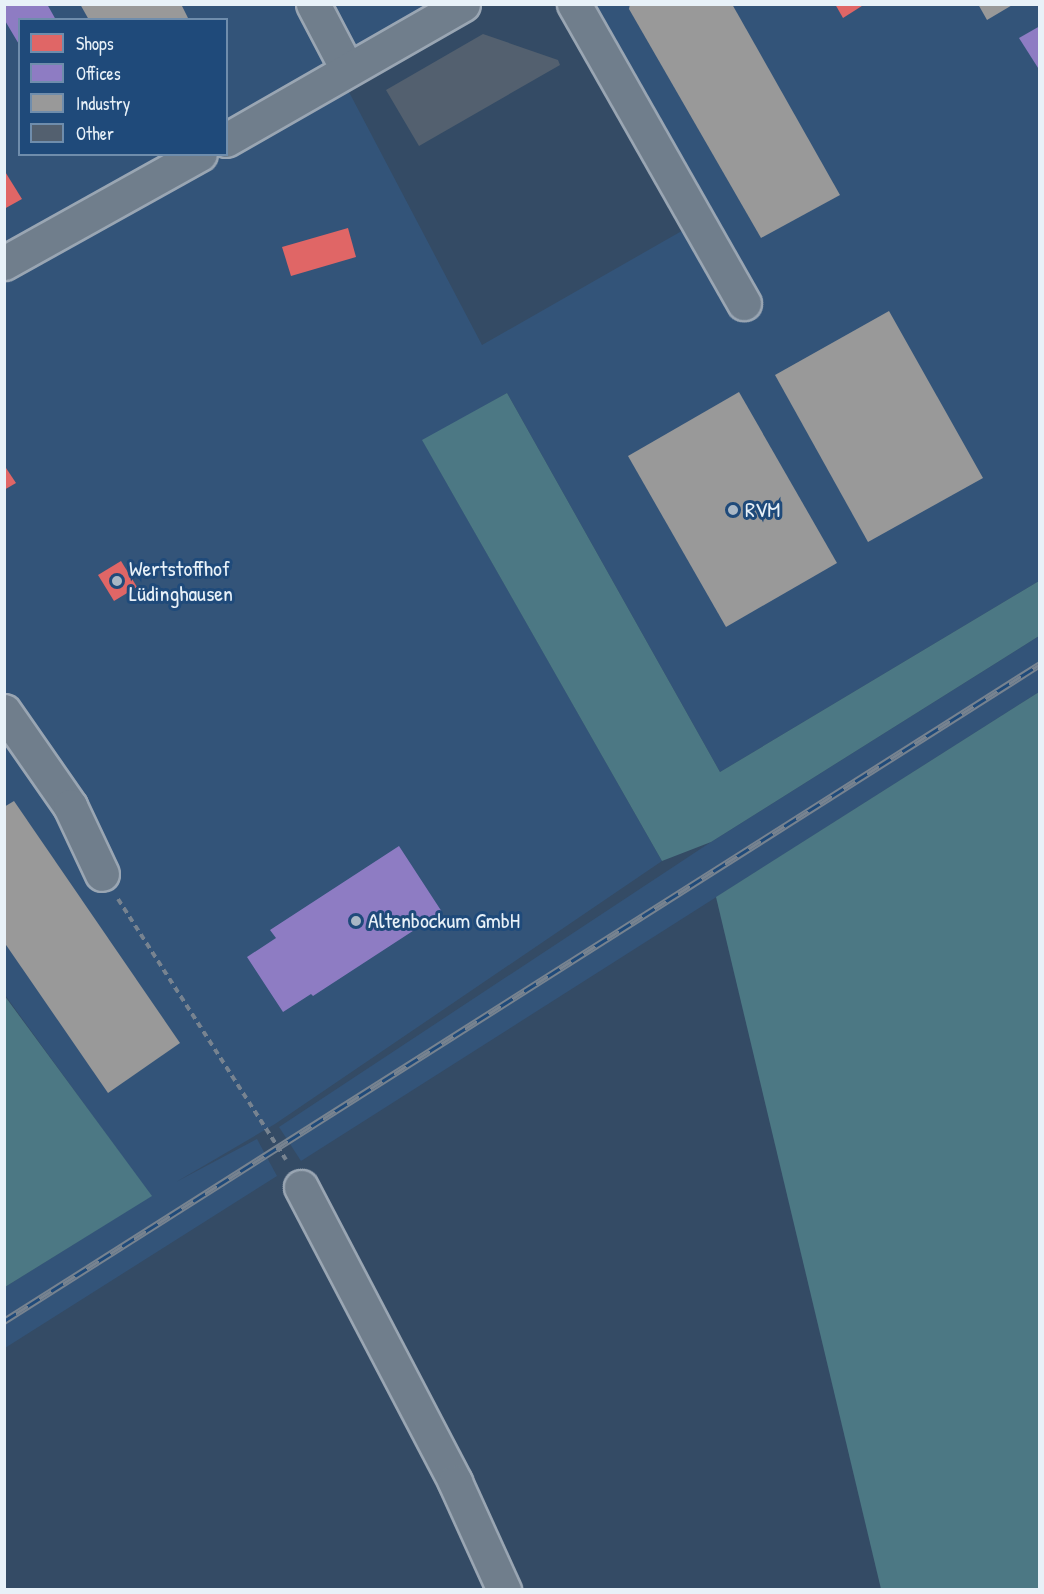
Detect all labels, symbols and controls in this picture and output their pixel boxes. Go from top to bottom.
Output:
legend [18,18,228,156]
text: Shops [76,31,114,56]
text: Offices [76,61,121,86]
text: Industry [76,91,130,116]
text: Other [76,121,114,146]
place label: RVM [745,497,780,523]
marker: RVM [726,503,740,517]
place label: Wertstoffhof Lüdinghausen [129,555,233,606]
marker: Wertstoffhof Lüdinghausen [110,574,124,588]
place label: Altenbockum GmbH [368,908,520,934]
marker: Altenbockum GmbH [349,914,363,928]

